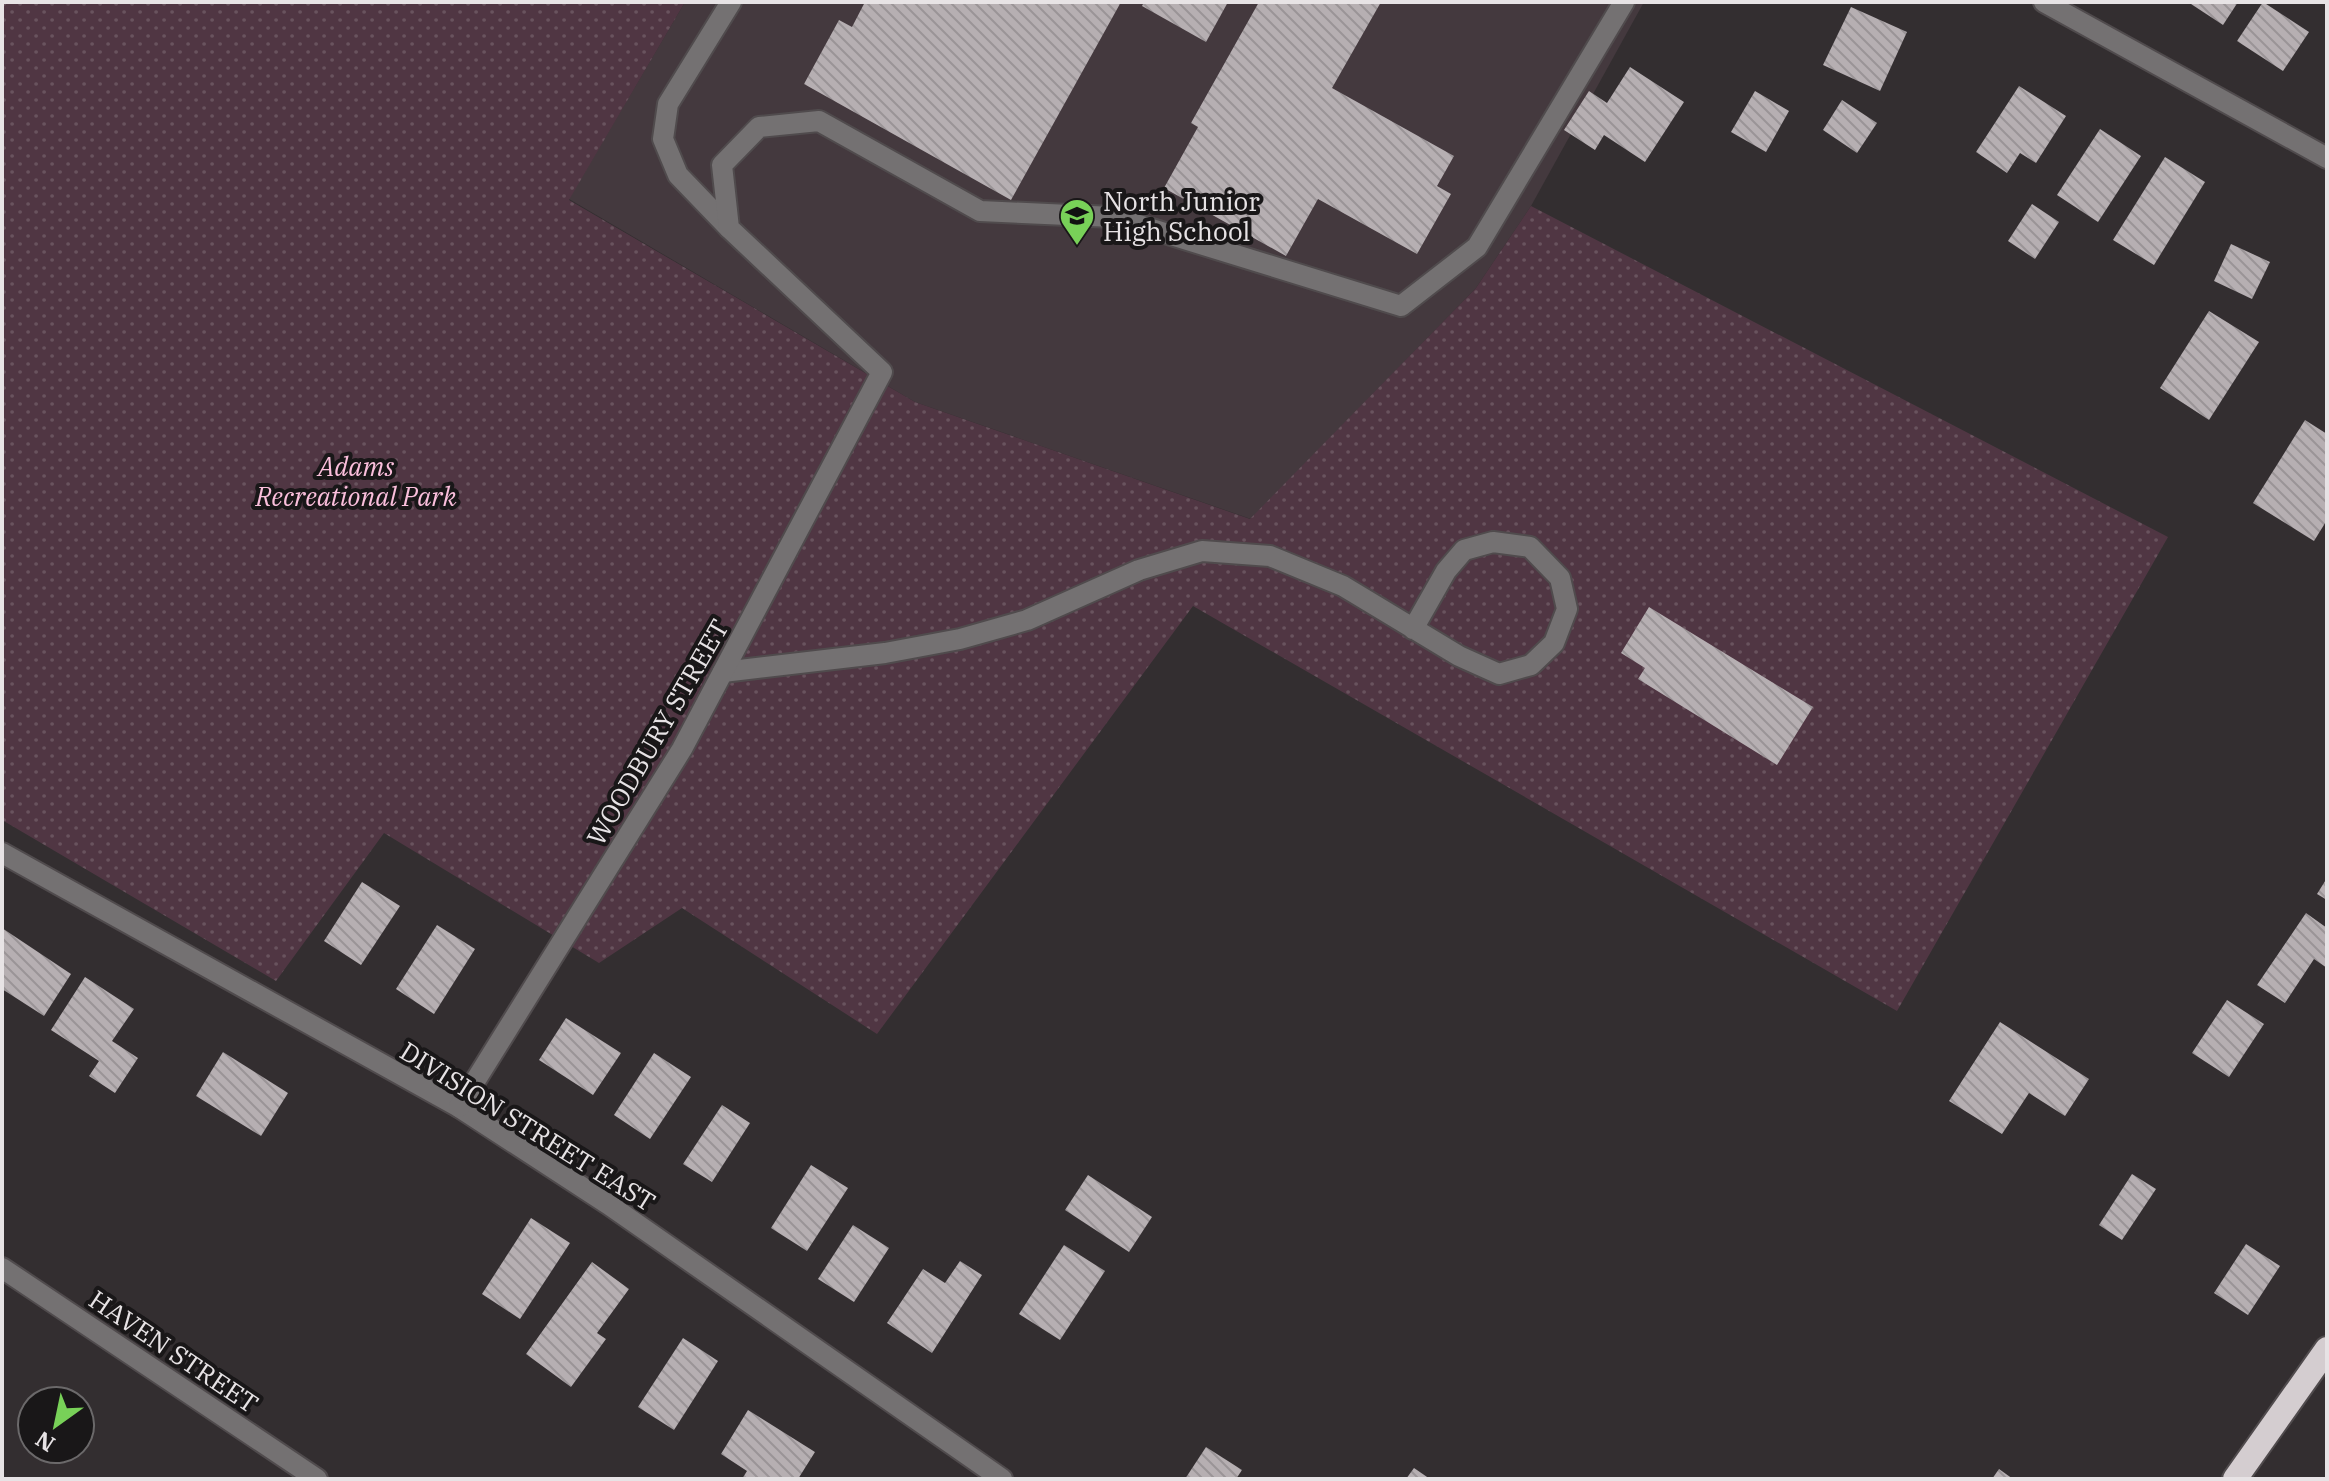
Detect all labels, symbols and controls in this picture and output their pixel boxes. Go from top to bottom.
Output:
place label: North Junior High School [1103,184,1260,248]
school or university icon: North Junior High School [1058,197,1096,247]
park label: Adams Recreational Park [255,449,457,513]
street label: WOODBURY STREET [578,613,736,851]
street label: DIVISION STREET EAST [394,1033,662,1219]
street label: HAVEN STREET [83,1282,265,1420]
north arrow [16,1385,96,1465]
text: N [30,1425,60,1459]

